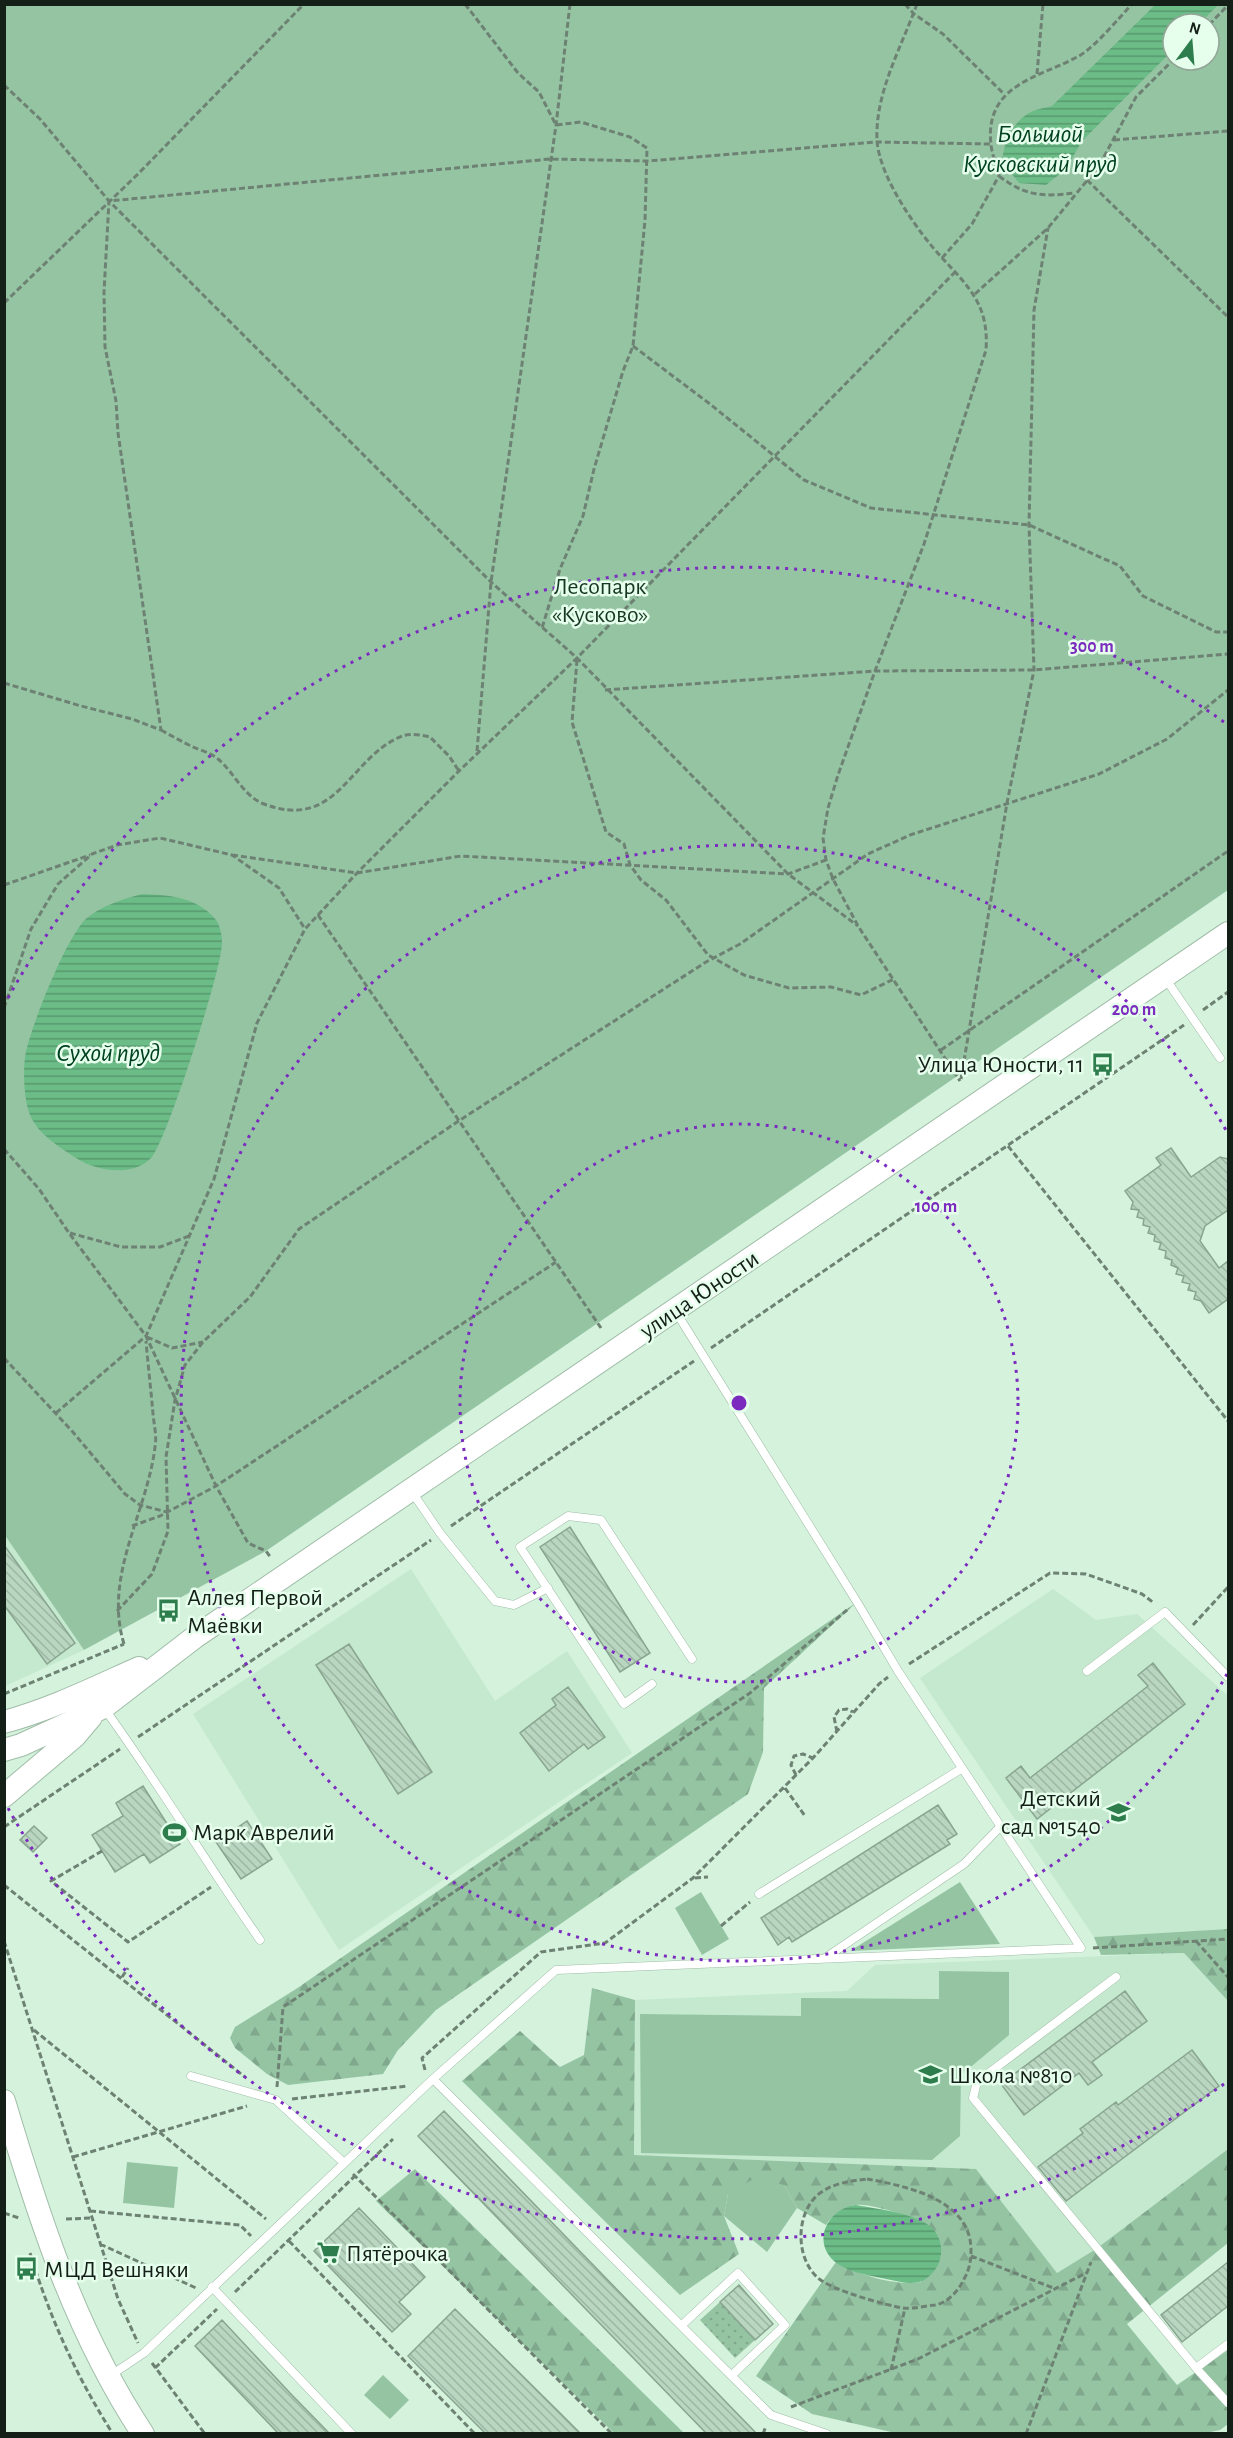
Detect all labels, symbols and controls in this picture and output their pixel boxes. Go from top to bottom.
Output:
north arrow [1161,12,1221,72]
text: N [1187,19,1202,38]
water label: Большой Кусковский пруд [963,121,1117,177]
park label: Лесопарк «Кусково» [552,575,648,627]
text: 300 m [1070,638,1114,656]
text: 200 m [1112,1001,1156,1019]
water label: Сухой пруд [56,1040,160,1066]
bus stop icon: Улица Юности, 11 [1089,1051,1115,1077]
place label: Улица Юности, 11 [918,1053,1084,1077]
text: 100 m [915,1198,957,1216]
street label: улица Юности [635,1246,763,1344]
centre of rings [729,1393,749,1413]
place label: Аллея Первой Маёвки [187,1586,323,1638]
bus stop icon: Аллея Первой Маёвки [156,1598,182,1624]
place label: Детский сад №1540 [1001,1787,1101,1839]
school or university icon: Детский сад №1540 [1106,1799,1132,1825]
sports icon: Марк Аврелий [162,1819,188,1845]
place label: Марк Аврелий [193,1821,335,1845]
school or university icon: Школа №810 [918,2062,944,2088]
place label: Школа №810 [949,2064,1073,2088]
supermarket icon: Пятёрочка [315,2240,341,2266]
place label: Пятёрочка [346,2242,448,2266]
bus stop icon: МЦД Вешняки [13,2256,39,2282]
place label: МЦД Вешняки [44,2258,189,2282]

